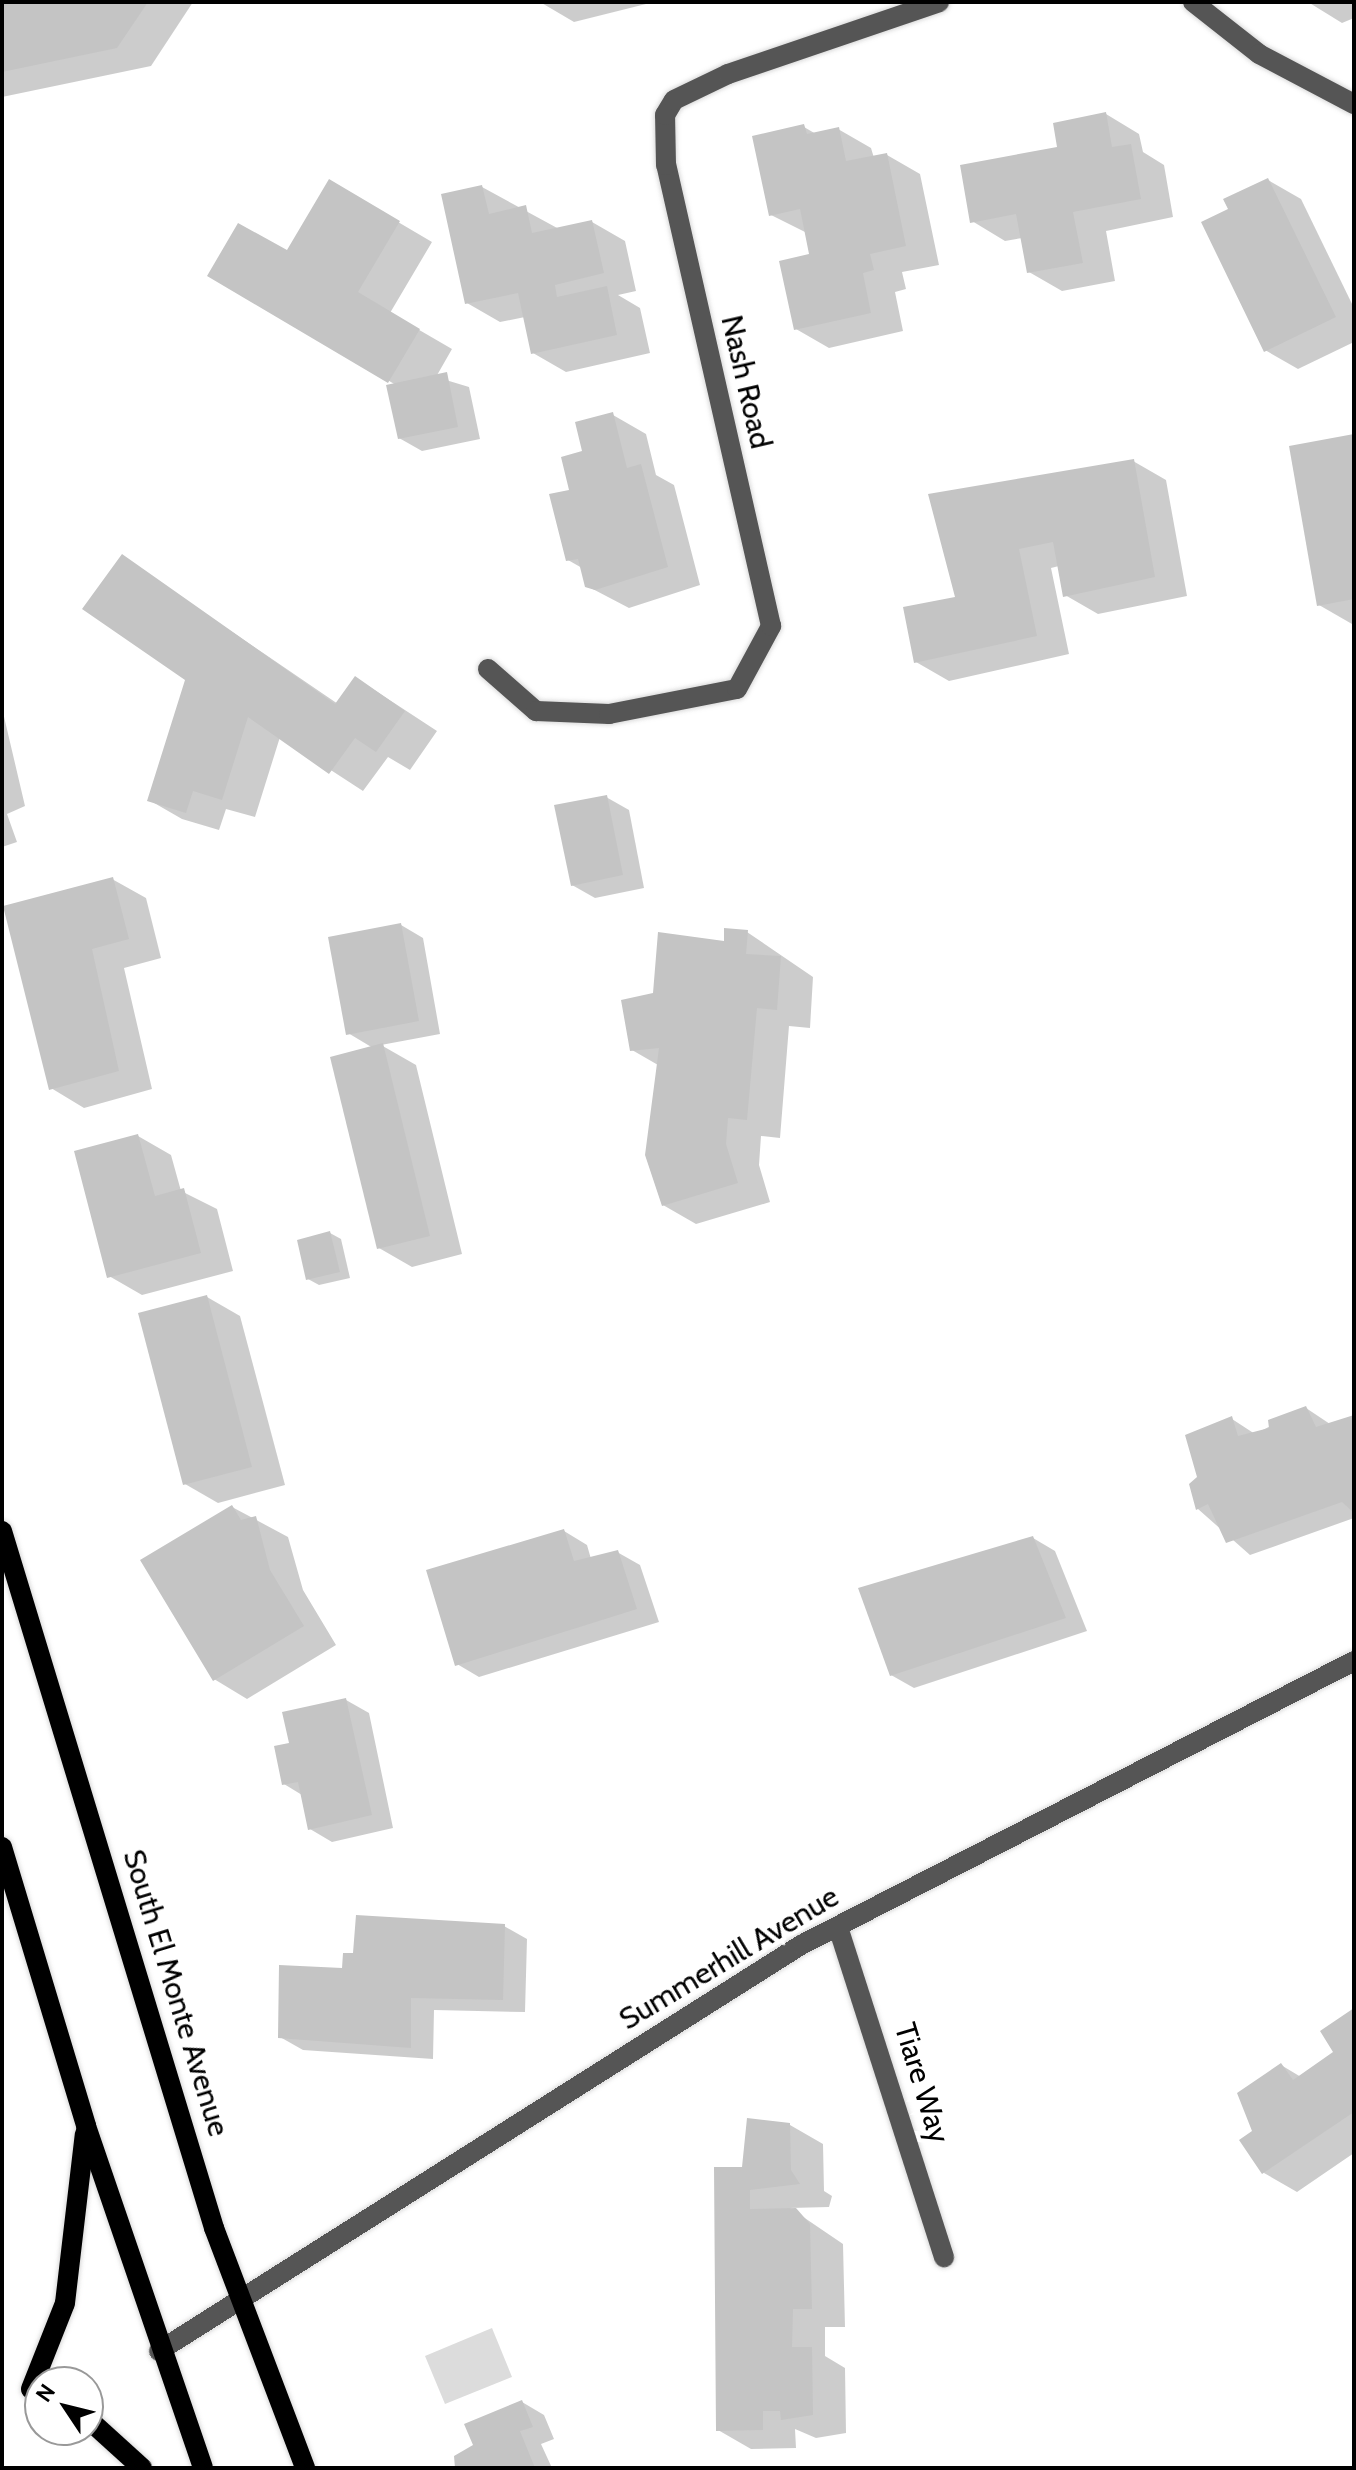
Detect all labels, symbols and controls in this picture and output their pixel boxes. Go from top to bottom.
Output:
street label: Nash Road [713,312,779,452]
street label: South El Monte Avenue [115,1845,237,2141]
street label: Summerhill Avenue [613,1878,845,2038]
street label: Tiare Way [887,2019,957,2147]
north arrow [24,2366,104,2446]
text: N [30,2379,61,2407]

